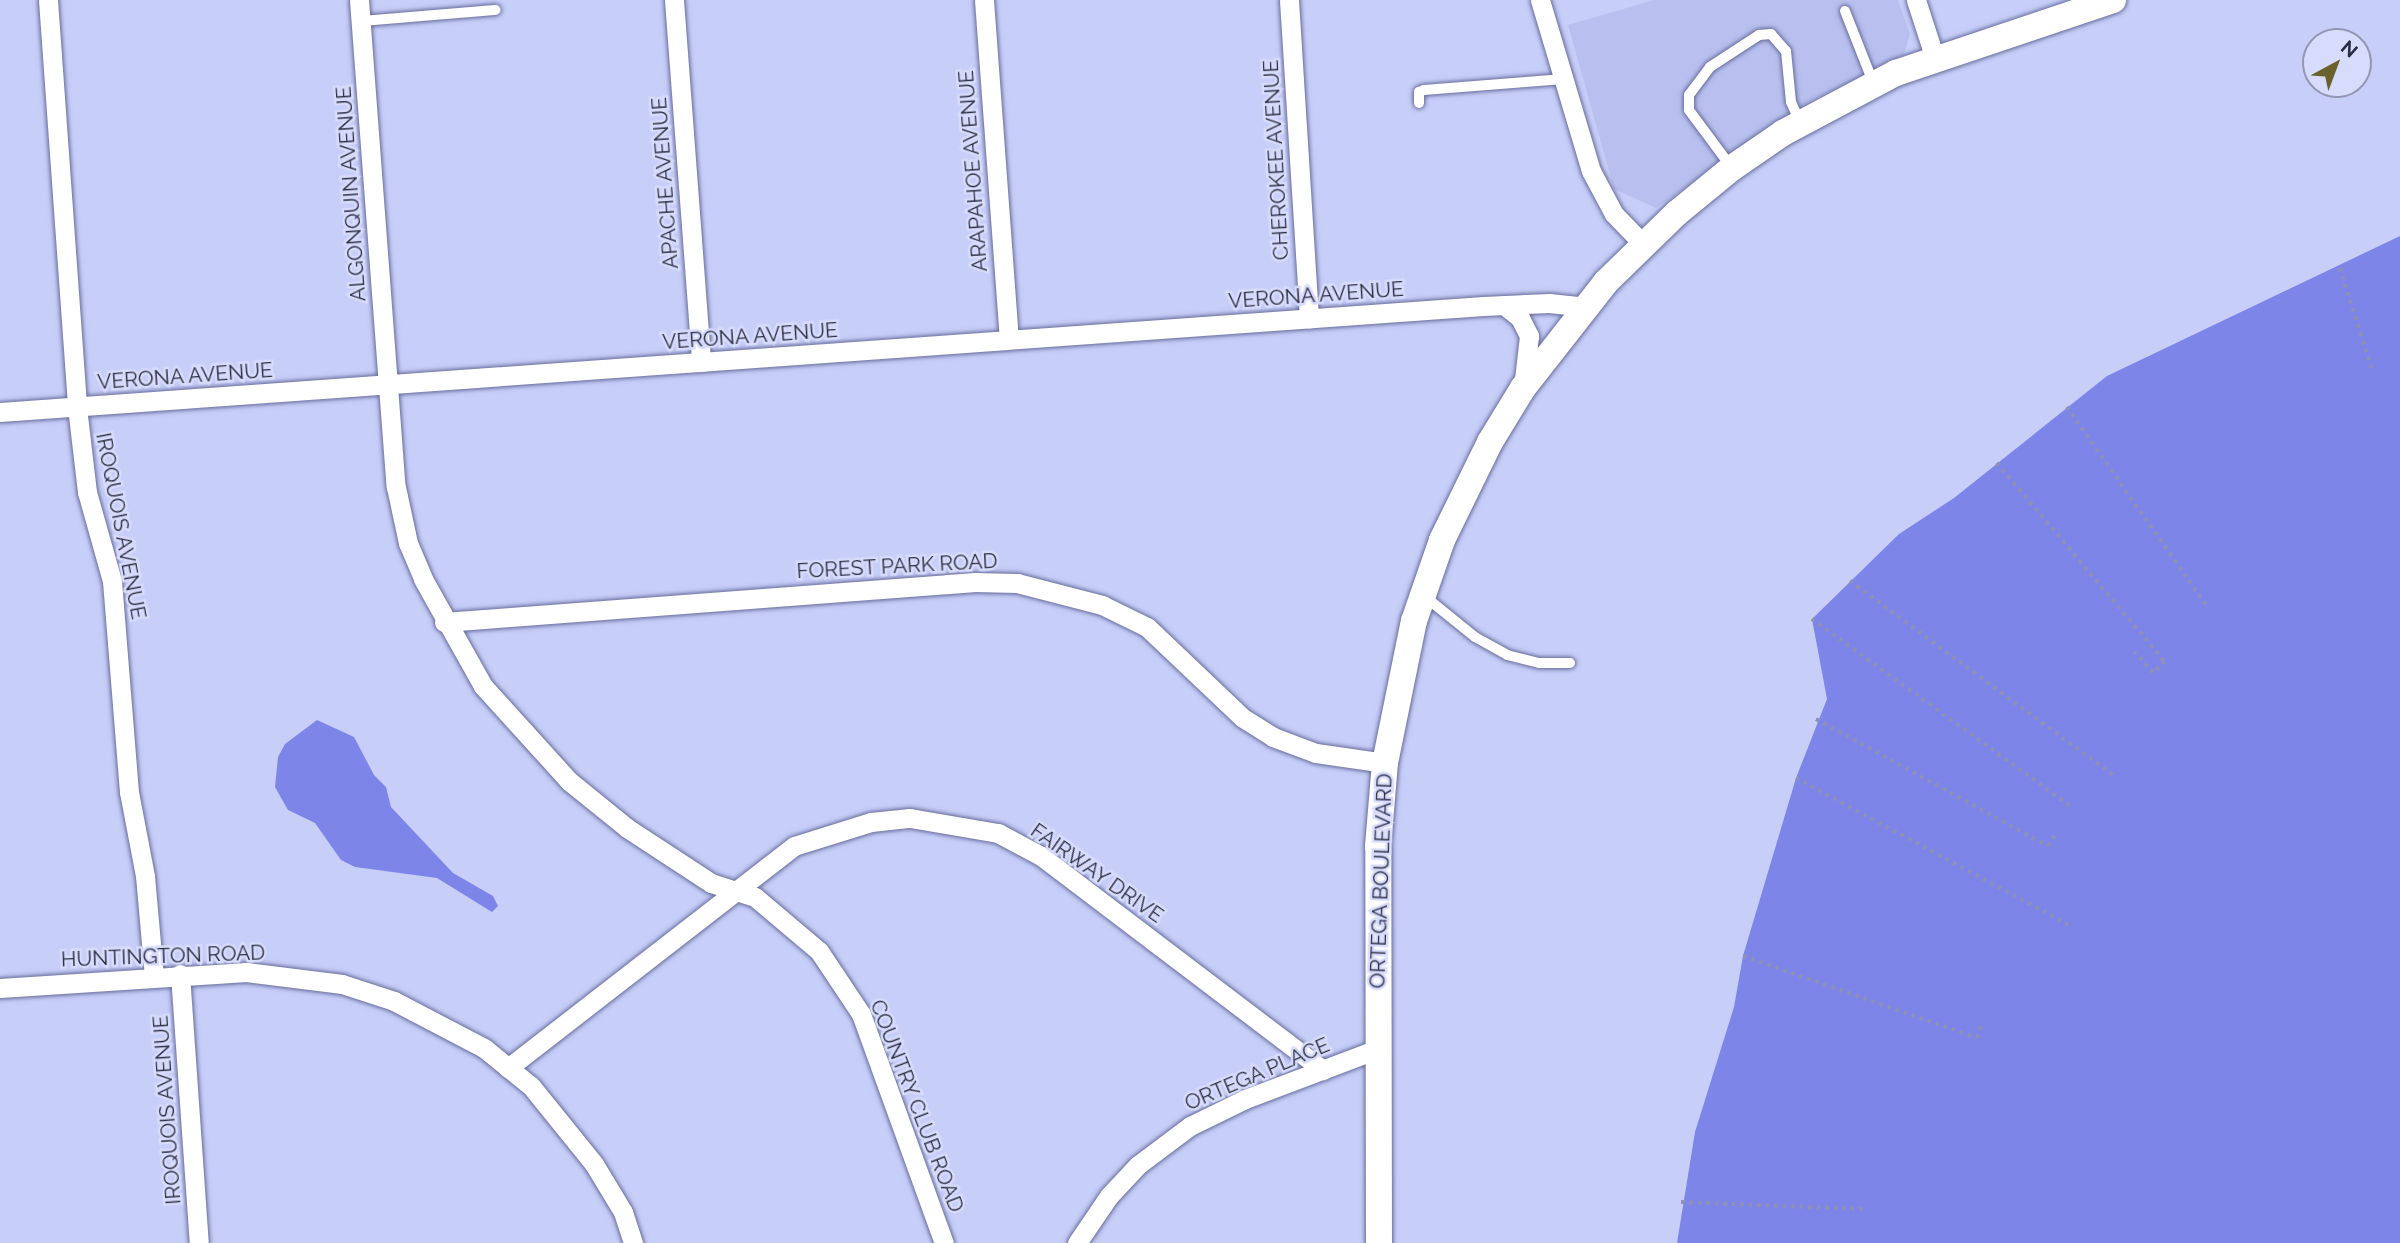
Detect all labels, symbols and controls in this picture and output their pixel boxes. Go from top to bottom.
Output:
north arrow [2302,28,2372,98]
text: N [2337,36,2362,62]
street label: CHEROKEE AVENUE [1258,59,1294,261]
street label: ARAPAHOE AVENUE [953,69,993,273]
street label: ALGONQUIN AVENUE [331,85,371,303]
street label: APACHE AVENUE [646,96,684,270]
street label: VERONA AVENUE [1227,276,1405,314]
street label: VERONA AVENUE [661,317,839,355]
street label: VERONA AVENUE [96,357,274,395]
street label: IROQUOIS AVENUE [90,430,152,622]
street label: FOREST PARK ROAD [795,548,999,584]
street label: ORTEGA BOULEVARD [1365,773,1397,989]
street label: FAIRWAY DRIVE [1025,818,1169,928]
street label: HUNTINGTON ROAD [60,940,266,972]
street label: COUNTRY CLUB ROAD [865,996,969,1216]
street label: IROQUOIS AVENUE [148,1014,186,1206]
street label: ORTEGA PLACE [1181,1032,1333,1116]

